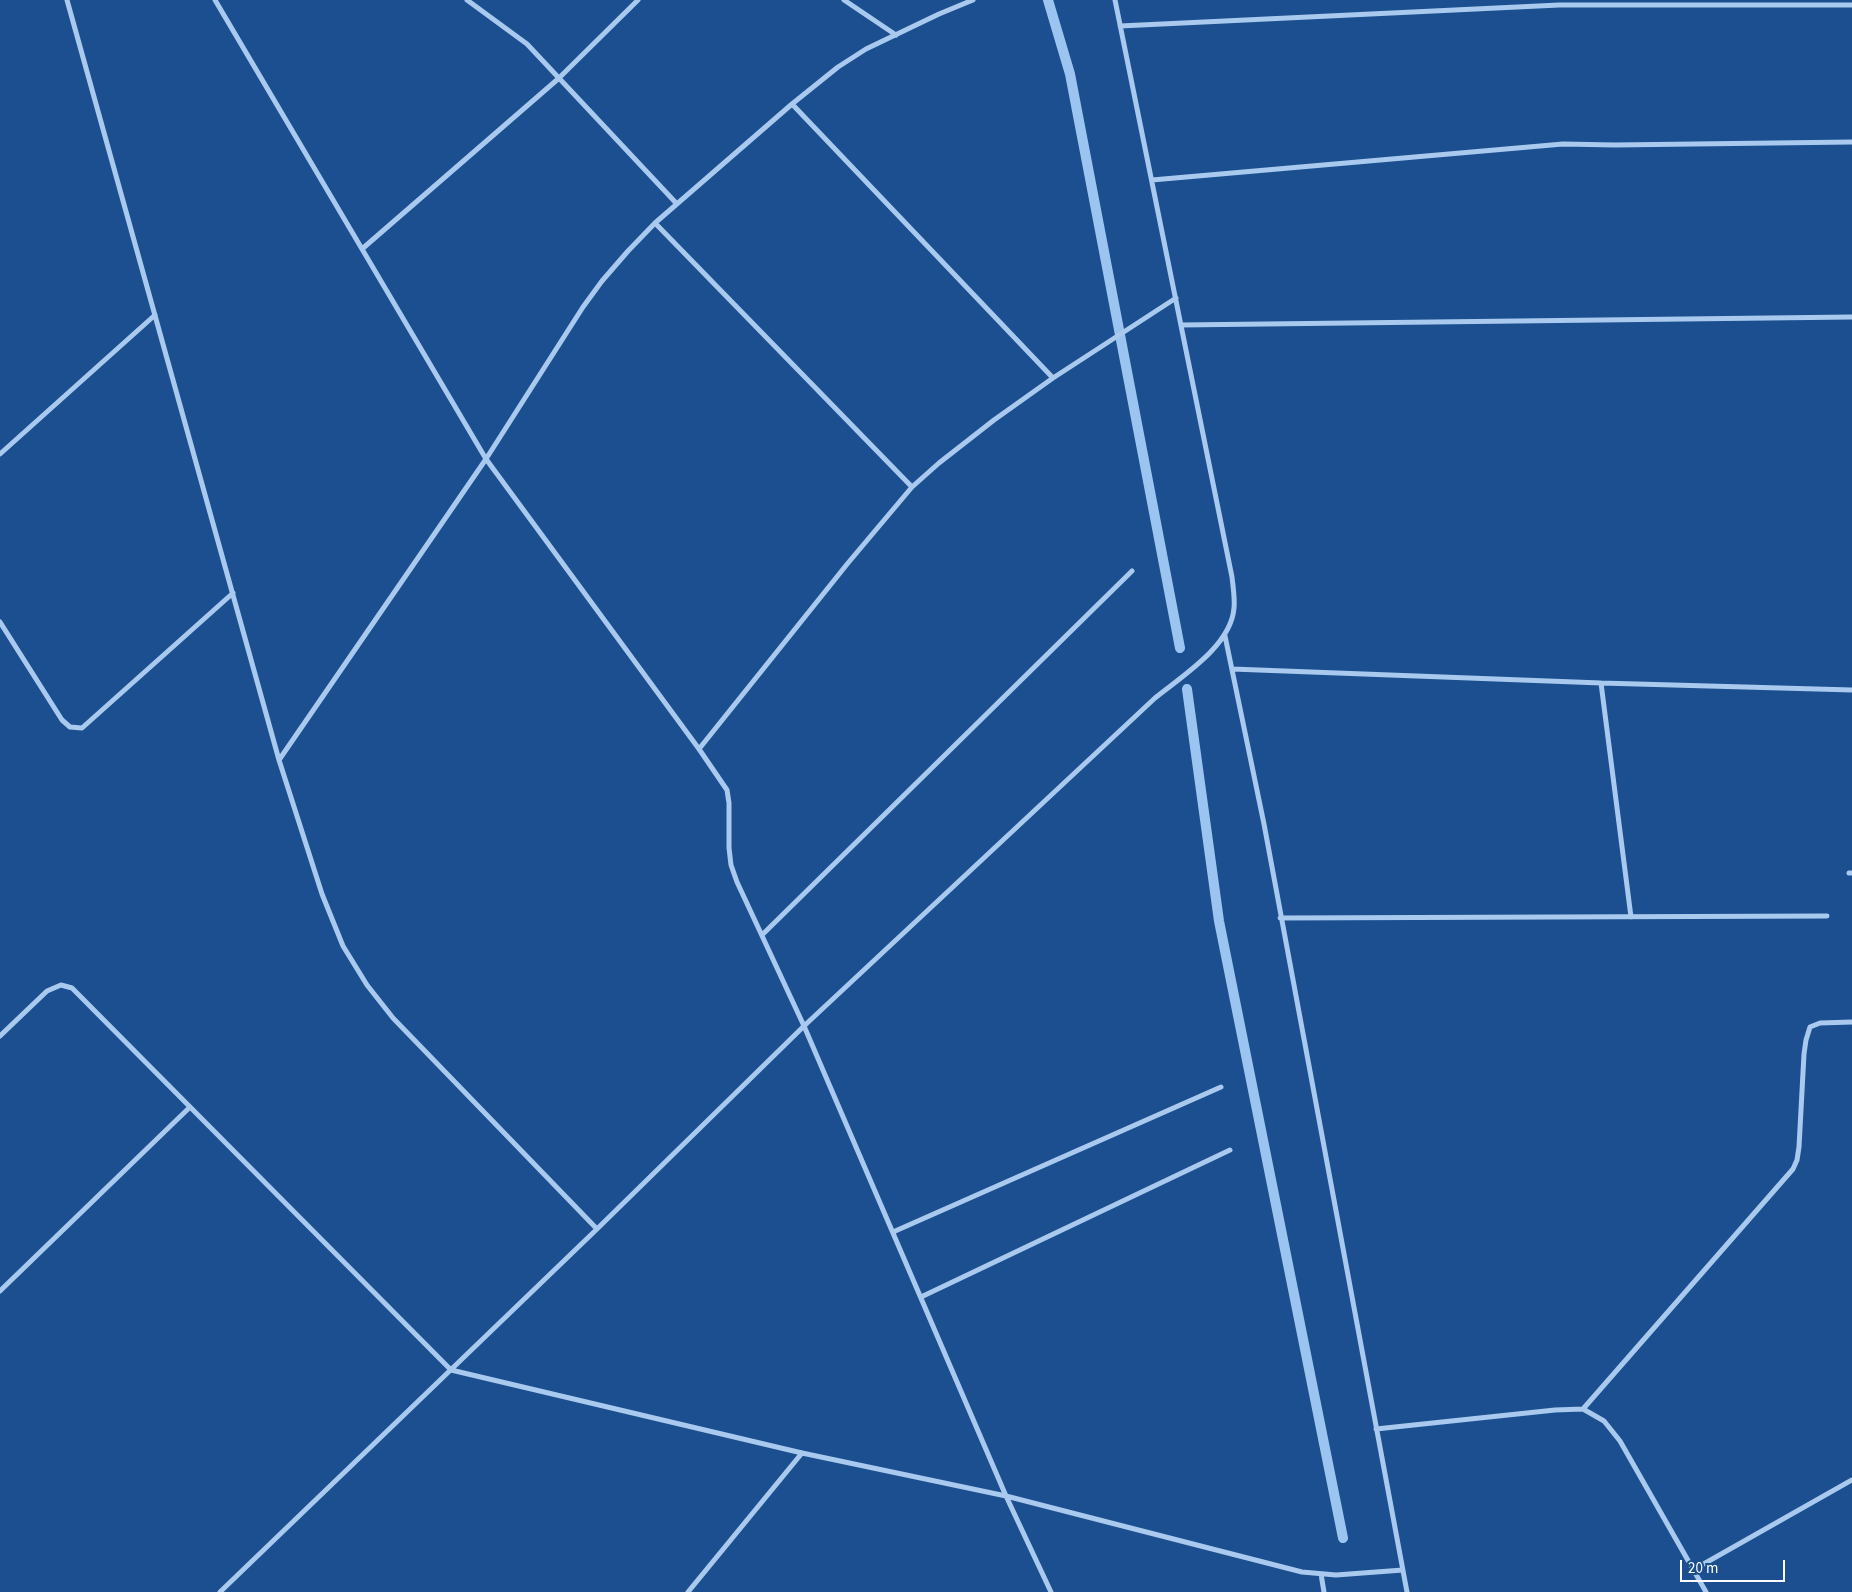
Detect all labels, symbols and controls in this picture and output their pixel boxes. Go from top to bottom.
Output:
scale bar [1682,1550,1787,1582]
text: 20 m [1688,1558,1718,1579]

